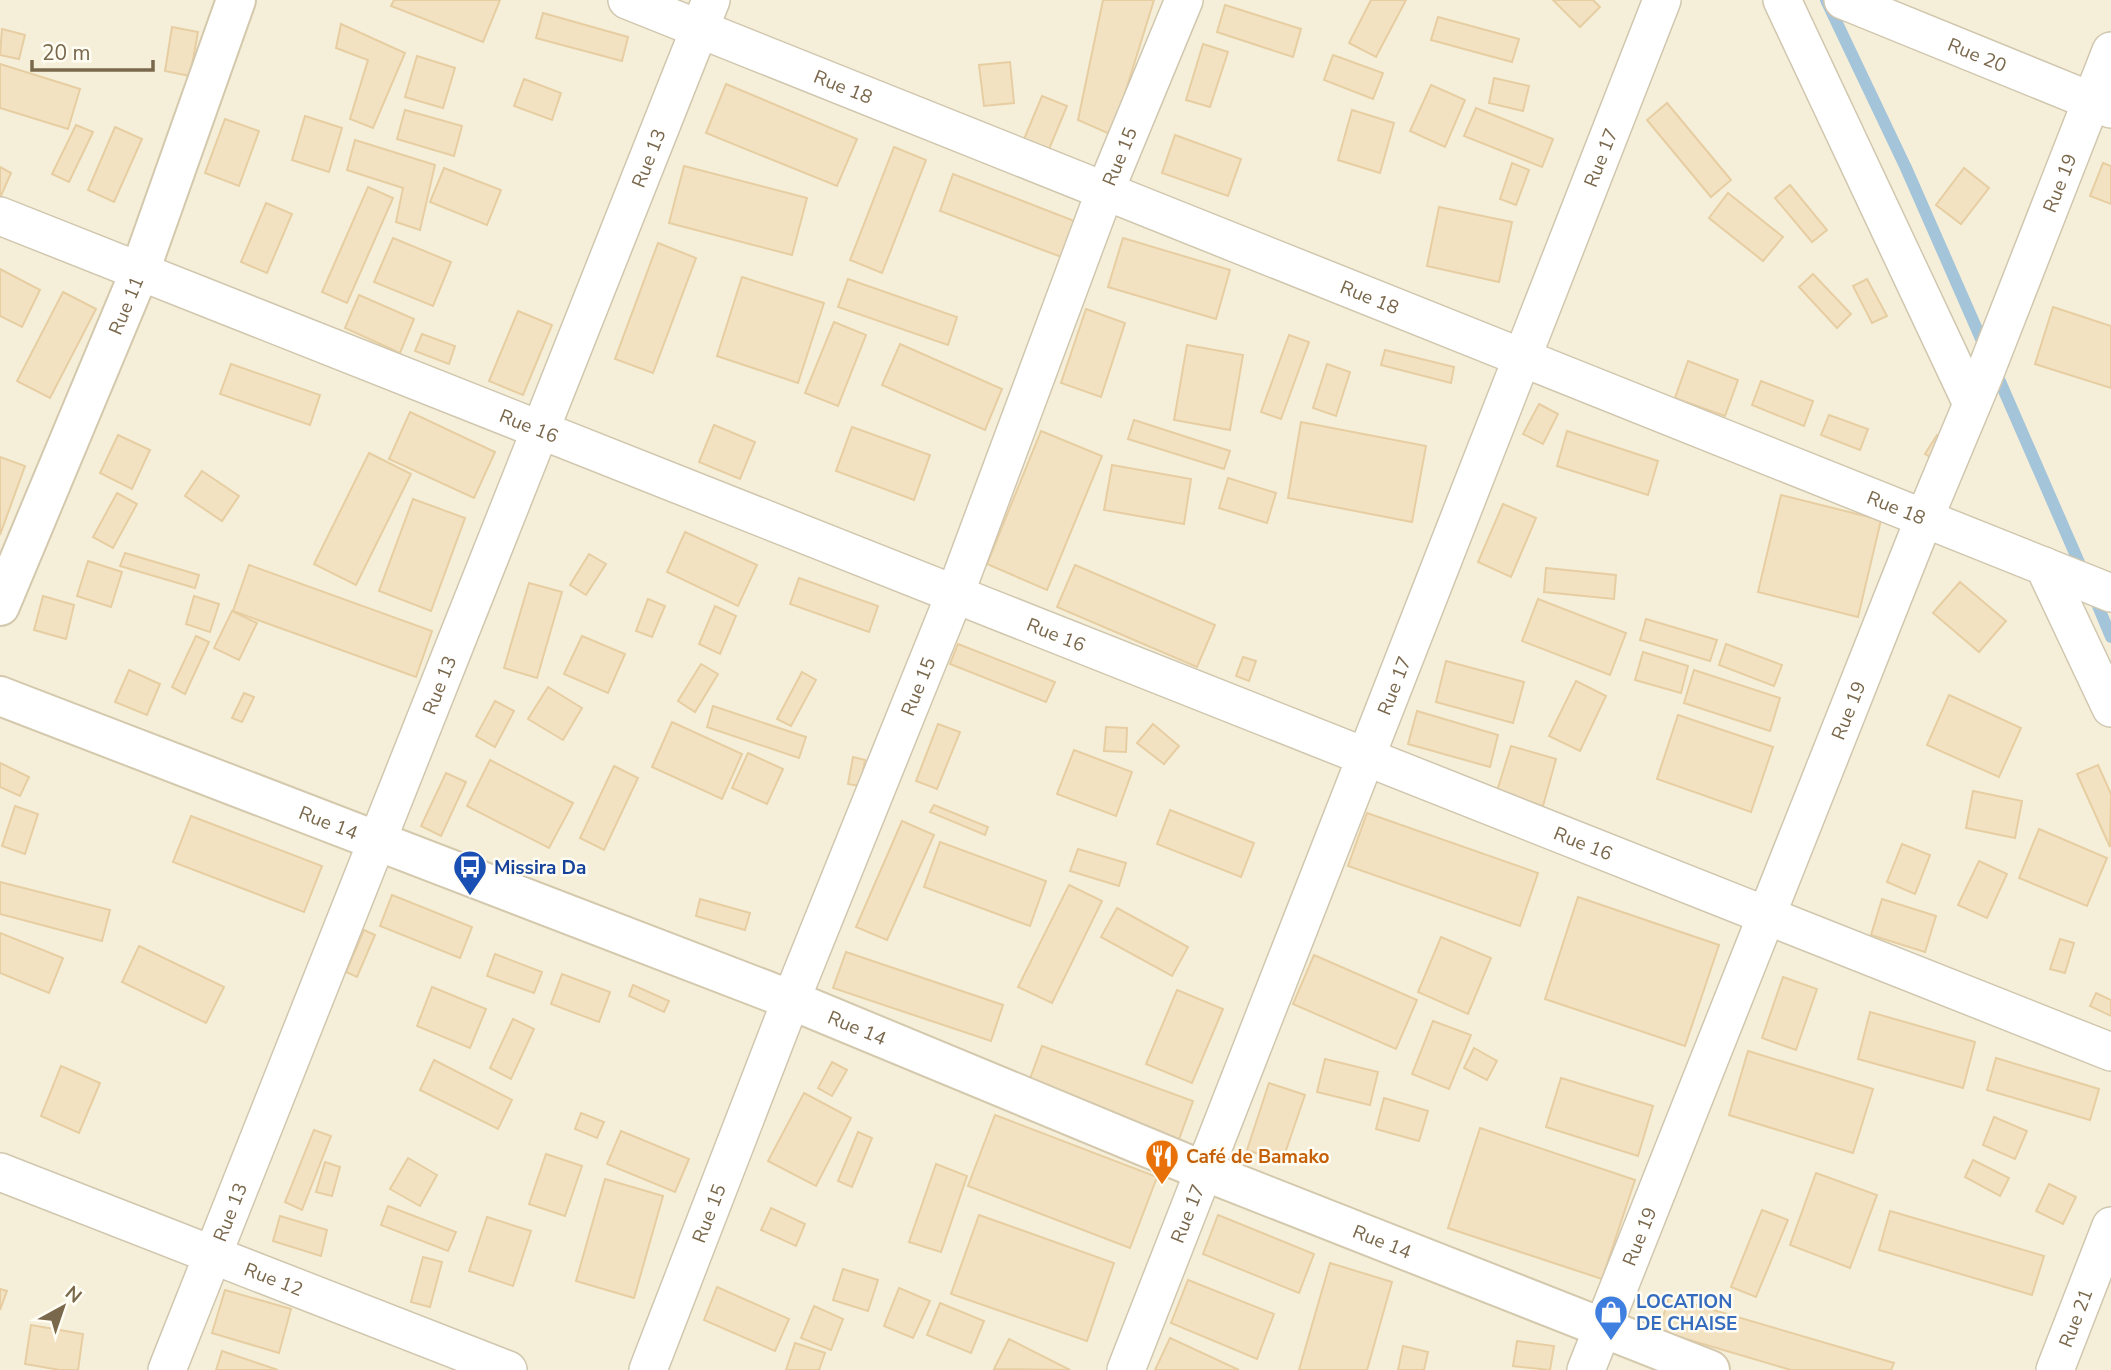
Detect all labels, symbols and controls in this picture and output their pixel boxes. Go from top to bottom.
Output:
scale bar [32,28,152,72]
street label: Rue 20 [1944,32,2010,79]
text: 20 m [42,39,91,67]
street label: Rue 18 [810,64,876,111]
street label: Rue 15 [1097,124,1144,190]
street label: Rue 13 [626,125,673,192]
street label: Rue 17 [1578,125,1625,191]
street label: Rue 19 [2037,150,2084,217]
street label: Rue 11 [103,272,150,339]
street label: Rue 18 [1336,274,1403,321]
street label: Rue 16 [495,403,562,450]
street label: Rue 18 [1863,485,1929,532]
street label: Rue 16 [1023,612,1089,659]
street label: Rue 13 [417,652,463,719]
street label: Rue 15 [895,653,942,720]
street label: Rue 17 [1371,653,1418,719]
street label: Rue 19 [1826,677,1872,744]
street label: Rue 14 [295,800,361,846]
street label: Rue 16 [1550,821,1616,867]
bus stop icon: Missira Da [451,848,489,897]
place label: Missira Da [494,855,586,881]
street label: Rue 14 [824,1005,890,1052]
restaurant icon: Café de Bamako [1143,1137,1181,1186]
place label: Café de Bamako [1186,1144,1329,1170]
street label: Rue 13 [207,1179,254,1246]
street label: Rue 15 [686,1180,733,1247]
street label: Rue 17 [1165,1181,1211,1247]
street label: Rue 19 [1617,1203,1663,1270]
street label: Rue 14 [1349,1219,1415,1265]
street label: Rue 12 [240,1256,307,1303]
north arrow [28,1272,98,1342]
text: N [59,1280,87,1309]
street label: Rue 21 [2053,1285,2099,1351]
place label: LOCATION DE CHAISE [1636,1289,1737,1337]
shop icon: LOCATION DE CHAISE [1592,1293,1630,1342]

